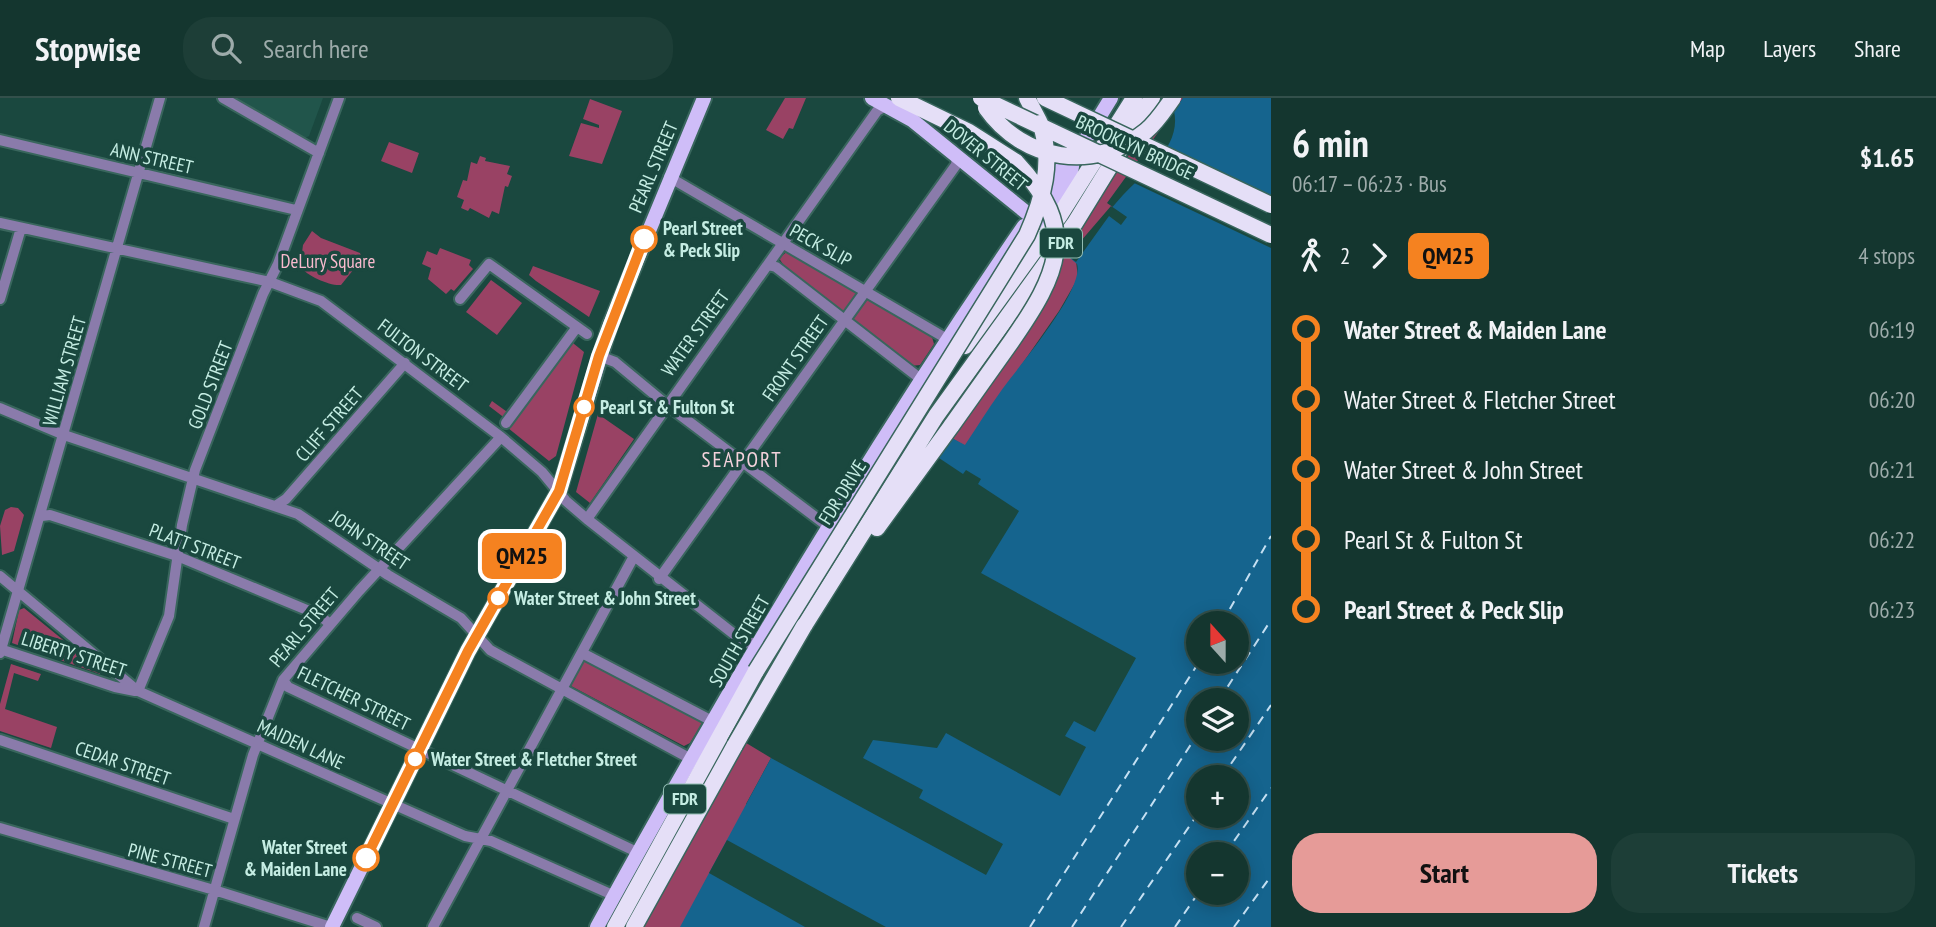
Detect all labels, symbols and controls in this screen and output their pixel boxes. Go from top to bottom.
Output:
search box [183,17,673,80]
text: Stopwise [35,27,141,70]
icon: search [207,29,245,67]
text: Search here [263,32,369,65]
text: Map [1690,33,1725,64]
text: Layers [1763,33,1816,64]
text: Share [1854,33,1901,64]
street label: BROOKLYN BRIDGE [1072,109,1198,185]
street label: DOVER STREET [939,114,1033,196]
street label: PEARL STREET [623,117,683,216]
text: 6 min [1292,118,1369,167]
street label: ANN STREET [108,137,196,179]
text: $1.65 [1860,141,1915,174]
text: 06:17 – 06:23 · Bus [1292,169,1447,198]
place label: Pearl Street & Peck Slip [663,216,743,262]
street label: PECK SLIP [786,218,857,272]
marker: Pearl Street & Peck Slip [631,226,657,252]
road number: FDR [1040,228,1082,258]
icon: walk [1292,237,1330,275]
icon: forward [1360,237,1398,275]
text: QM25 [1422,240,1475,271]
text: 2 [1340,241,1350,270]
text: 4 stops [1858,241,1915,270]
park label: DeLury Square [281,249,376,273]
street label: WATER STREET [656,285,735,381]
street label: FRONT STREET [757,310,834,406]
street label: WILLIAM STREET [37,313,91,429]
street label: FULTON STREET [373,313,473,397]
text: Water Street & Maiden Lane [1344,313,1607,346]
text: 06:19 [1869,315,1915,344]
street label: GOLD STREET [182,337,238,432]
street label: CLIFF STREET [290,381,368,466]
text: Water Street & Fletcher Street [1344,383,1616,416]
text: 06:20 [1869,385,1915,414]
place label: Pearl St & Fulton St [600,395,735,419]
marker: Pearl St & Fulton St [574,397,594,417]
district label: SEAPORT [701,446,783,473]
text: Water Street & John Street [1344,453,1583,486]
street label: FDR DRIVE [813,455,871,529]
text: 06:21 [1869,455,1915,484]
street label: JOHN STREET [325,504,414,575]
street label: PLATT STREET [146,518,245,575]
text: Pearl St & Fulton St [1344,523,1523,556]
text: 06:22 [1869,525,1915,554]
line badge: QM25 [473,533,571,579]
text: QM25 [496,540,548,571]
street label: PEARL STREET [264,582,345,672]
place label: Water Street & John Street [513,586,696,610]
marker: Water Street & John Street [488,588,508,608]
street label: SOUTH STREET [703,591,775,691]
text: Pearl Street & Peck Slip [1344,593,1564,626]
text: 06:23 [1869,595,1915,624]
north arrow [1186,611,1250,674]
map controls [1186,611,1249,905]
street label: LIBERTY STREET [19,626,130,682]
street label: FLETCHER STREET [294,660,415,736]
button: layers [1186,688,1249,751]
street label: MAIDEN LANE [254,713,348,775]
street label: CEDAR STREET [72,736,174,791]
place label: Water Street & Fletcher Street [430,747,637,771]
marker: Water Street & Fletcher Street [405,749,425,769]
button: + [1186,765,1249,828]
road number: FDR [664,784,706,814]
button: Start [1292,833,1597,913]
button: Tickets [1611,833,1915,913]
place label: Water Street & Maiden Lane [244,835,347,881]
street label: PINE STREET [125,837,215,883]
button: − [1186,842,1249,905]
marker: Water Street & Maiden Lane [353,845,379,871]

